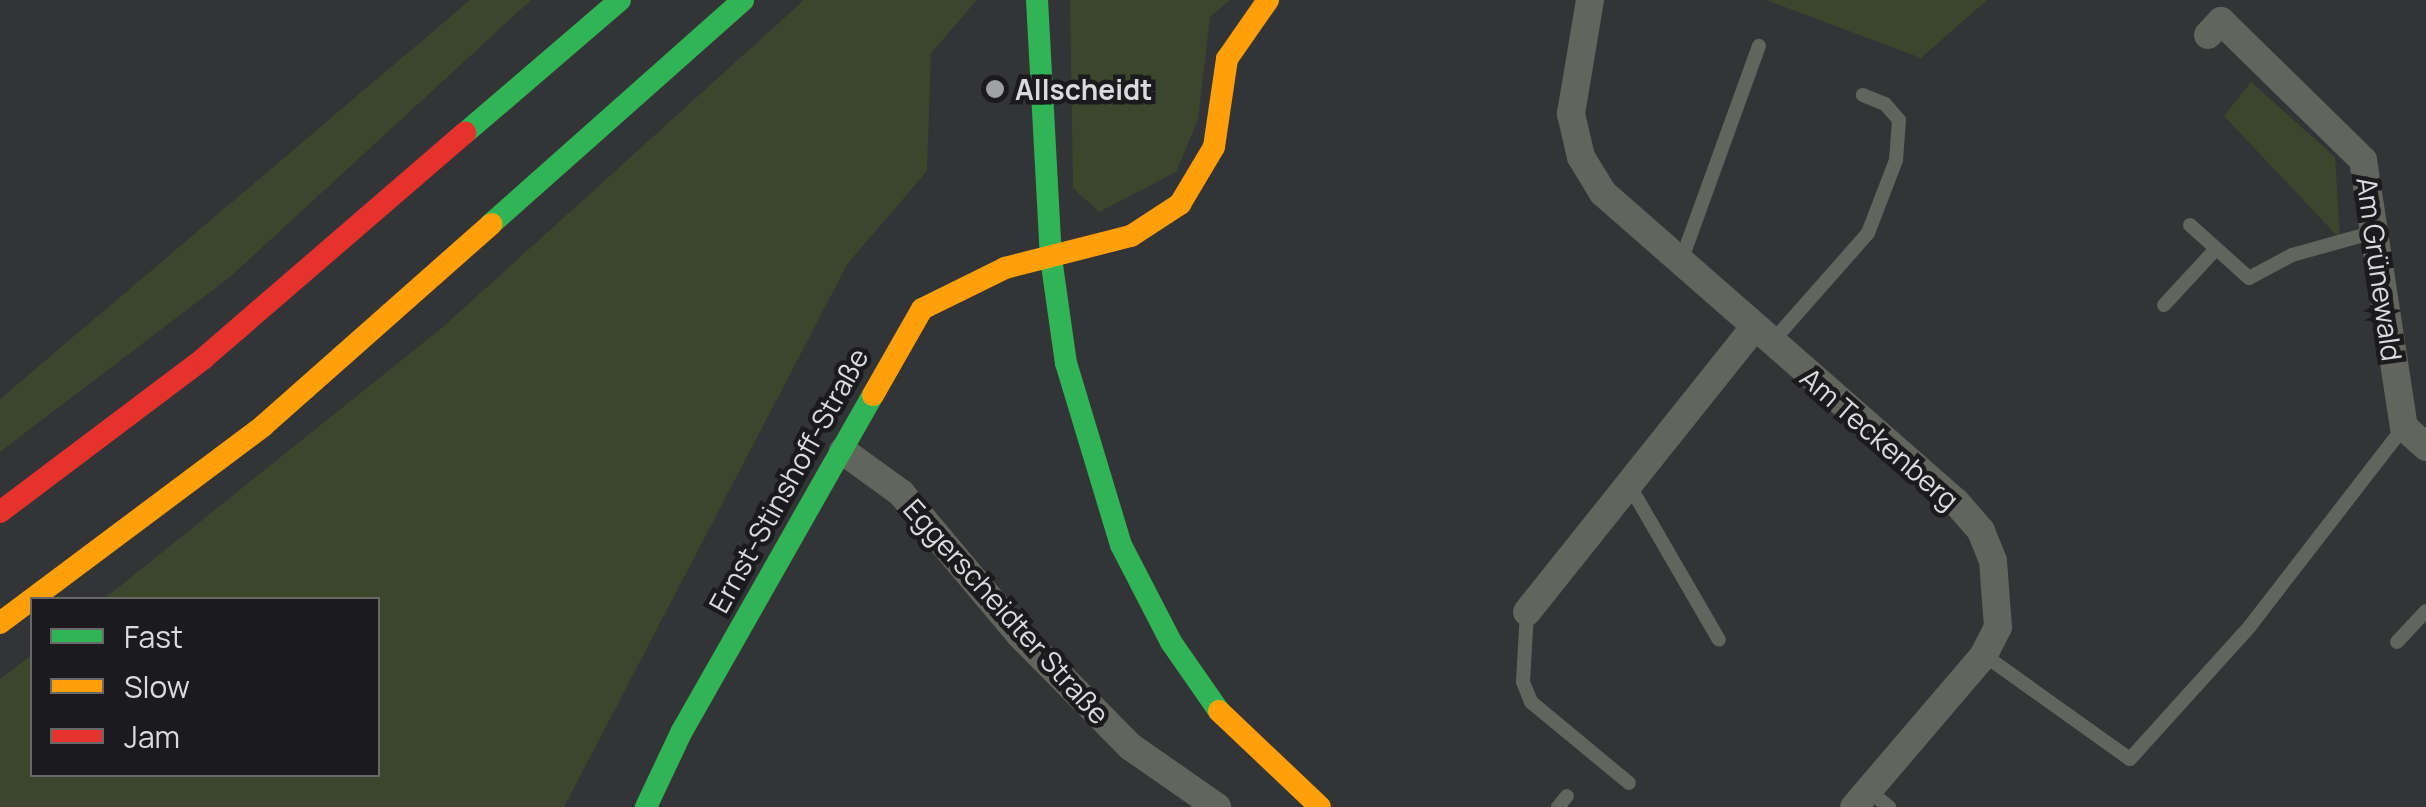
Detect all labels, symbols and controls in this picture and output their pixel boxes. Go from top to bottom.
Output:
place label: Allscheidt [1015,72,1152,106]
marker: Allscheidt [984,78,1006,100]
street label: Am Grünewald [2350,175,2410,363]
street label: Ernst-Stinshoff-Straße [701,342,875,618]
street label: Am Teckenberg [1794,360,1966,516]
street label: Eggerscheidter Straße [897,492,1117,730]
legend [30,597,380,777]
text: Fast [124,616,183,657]
text: Slow [124,666,190,707]
text: Jam [124,716,180,757]

